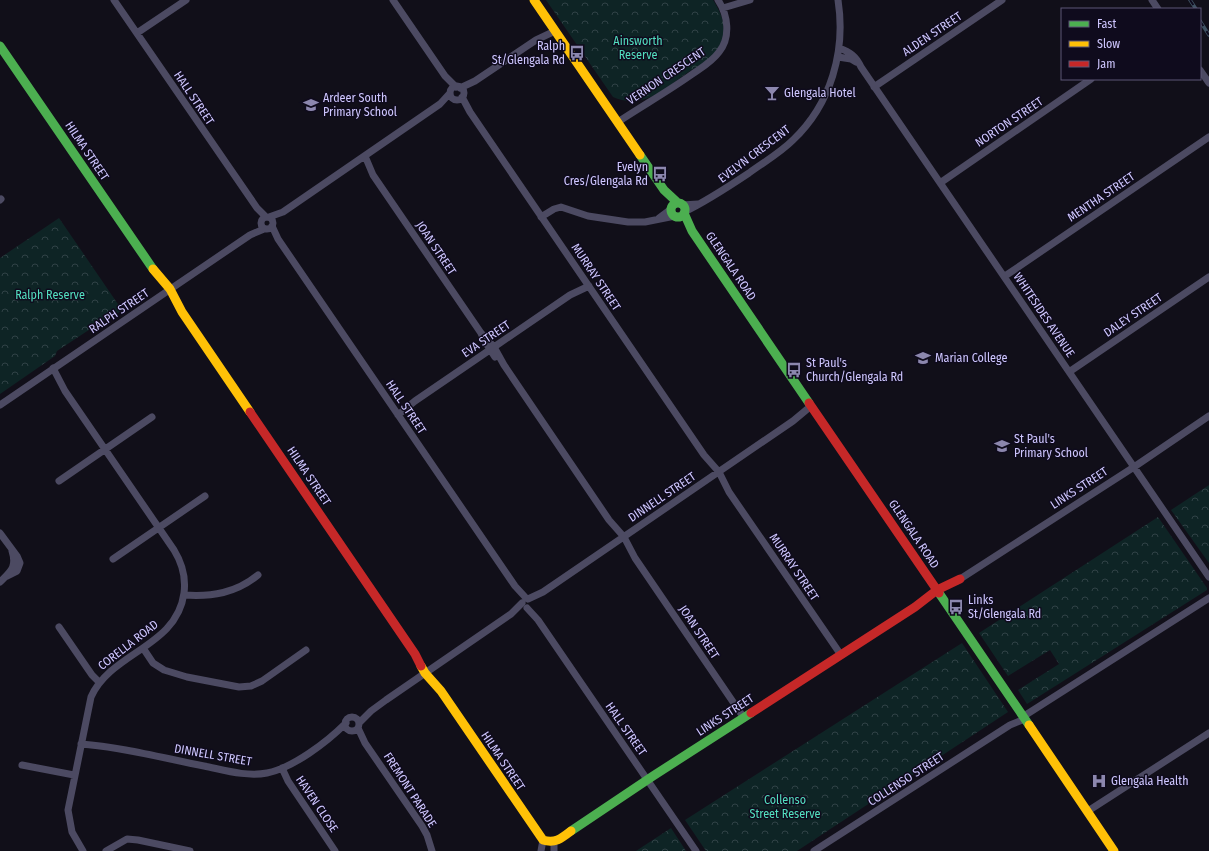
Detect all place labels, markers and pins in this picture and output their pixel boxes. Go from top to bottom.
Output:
place label: Ralph St/Glengala Rd [492,39,565,67]
bus stop icon: Ralph St/Glengala Rd [568,44,586,62]
bar icon: Glengala Hotel [763,84,781,102]
place label: Glengala Hotel [784,86,856,100]
place label: Ardeer South Primary School [323,91,397,119]
school or university icon: Ardeer South Primary School [302,96,320,114]
place label: Evelyn Cres/Glengala Rd [564,160,648,188]
bus stop icon: Evelyn Cres/Glengala Rd [651,165,669,183]
school or university icon: Marian College [914,349,932,367]
place label: Marian College [935,351,1007,365]
place label: St Paul's Church/Glengala Rd [806,356,903,384]
bus stop icon: St Paul's Church/Glengala Rd [785,361,803,379]
place label: St Paul's Primary School [1014,432,1088,460]
school or university icon: St Paul's Primary School [993,437,1011,455]
place label: Links St/Glengala Rd [968,593,1041,621]
bus stop icon: Links St/Glengala Rd [947,598,965,616]
hospital icon: Glengala Health [1090,772,1108,790]
place label: Glengala Health [1111,774,1189,788]

